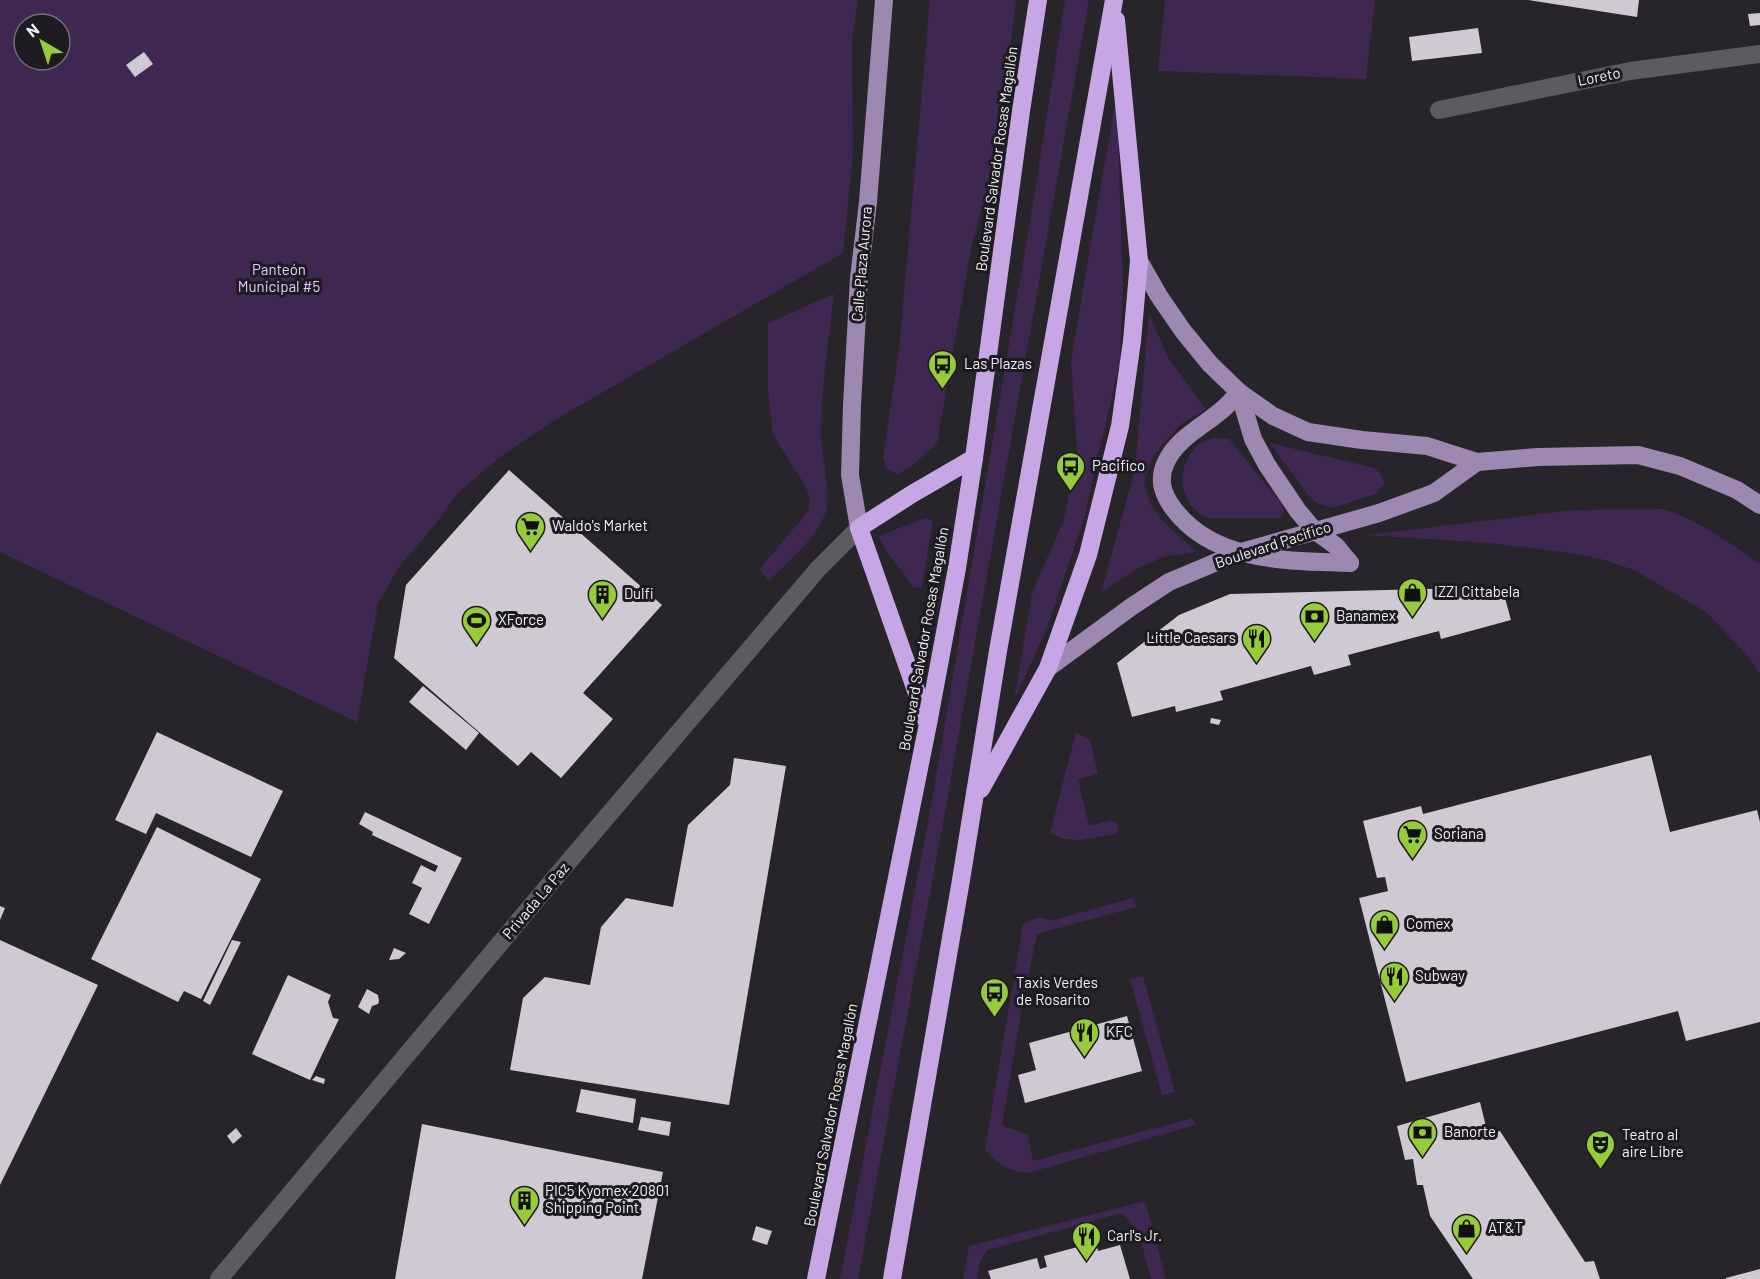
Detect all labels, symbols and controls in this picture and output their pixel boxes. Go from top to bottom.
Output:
north arrow [12,12,72,72]
text: N [22,19,42,41]
street label: Boulevard Salvador Rosas Magallón [971,45,1021,272]
street label: Loreto [1576,63,1622,89]
street label: Calle Plaza Aurora [847,205,875,322]
park label: Panteón Municipal #5 [238,260,320,295]
bus stop icon: Las Plazas [927,348,959,390]
place label: Las Plazas [964,354,1032,372]
bus stop icon: Pacifico [1055,450,1087,492]
place label: Pacifico [1092,456,1145,474]
supermarket icon: Waldo's Market [515,510,547,552]
place label: Waldo's Market [552,516,648,534]
street label: Boulevard Pacífico [1213,517,1333,571]
street label: Boulevard Salvador Rosas Magallón [894,526,952,752]
shop icon: IZZI Cittabela [1397,576,1429,618]
building icon: Dulfi [587,578,619,620]
place label: IZZI Cittabela [1434,582,1520,600]
place label: Dulfi [624,584,654,602]
bank icon: Banamex [1299,600,1331,642]
sports icon: XForce [461,604,493,646]
place label: Banamex [1336,606,1396,624]
place label: XForce [498,610,544,628]
restaurant icon: Little Caesars [1241,622,1273,664]
place label: Little Caesars [1146,628,1236,646]
supermarket icon: Soriana [1397,818,1429,860]
place label: Soriana [1434,824,1484,842]
street label: Privada La Paz [498,858,573,942]
shop icon: Comex [1369,908,1401,950]
place label: Comex [1406,914,1451,932]
restaurant icon: Subway [1378,960,1410,1002]
place label: Subway [1415,966,1465,984]
place label: Taxis Verdes de Rosarito [1016,973,1098,1008]
bus stop icon: Taxis Verdes de Rosarito [979,976,1011,1018]
street label: Boulevard Salvador Rosas Magallón [800,1002,860,1228]
restaurant icon: KFC [1069,1016,1101,1058]
place label: KFC [1106,1022,1133,1040]
bank icon: Banorte [1407,1116,1439,1158]
place label: Banorte [1444,1122,1496,1140]
place label: Teatro al aire Libre [1622,1125,1684,1160]
theatre icon: Teatro al aire Libre [1585,1128,1617,1170]
place label: PIC5 Kyomex 20801 Shipping Point [545,1181,669,1216]
building icon: PIC5 Kyomex 20801 Shipping Point [508,1184,540,1226]
shop icon: AT&T [1451,1212,1483,1254]
place label: AT&T [1488,1218,1523,1236]
restaurant icon: Carl's Jr. [1070,1220,1102,1262]
place label: Carl's Jr. [1107,1226,1162,1244]

